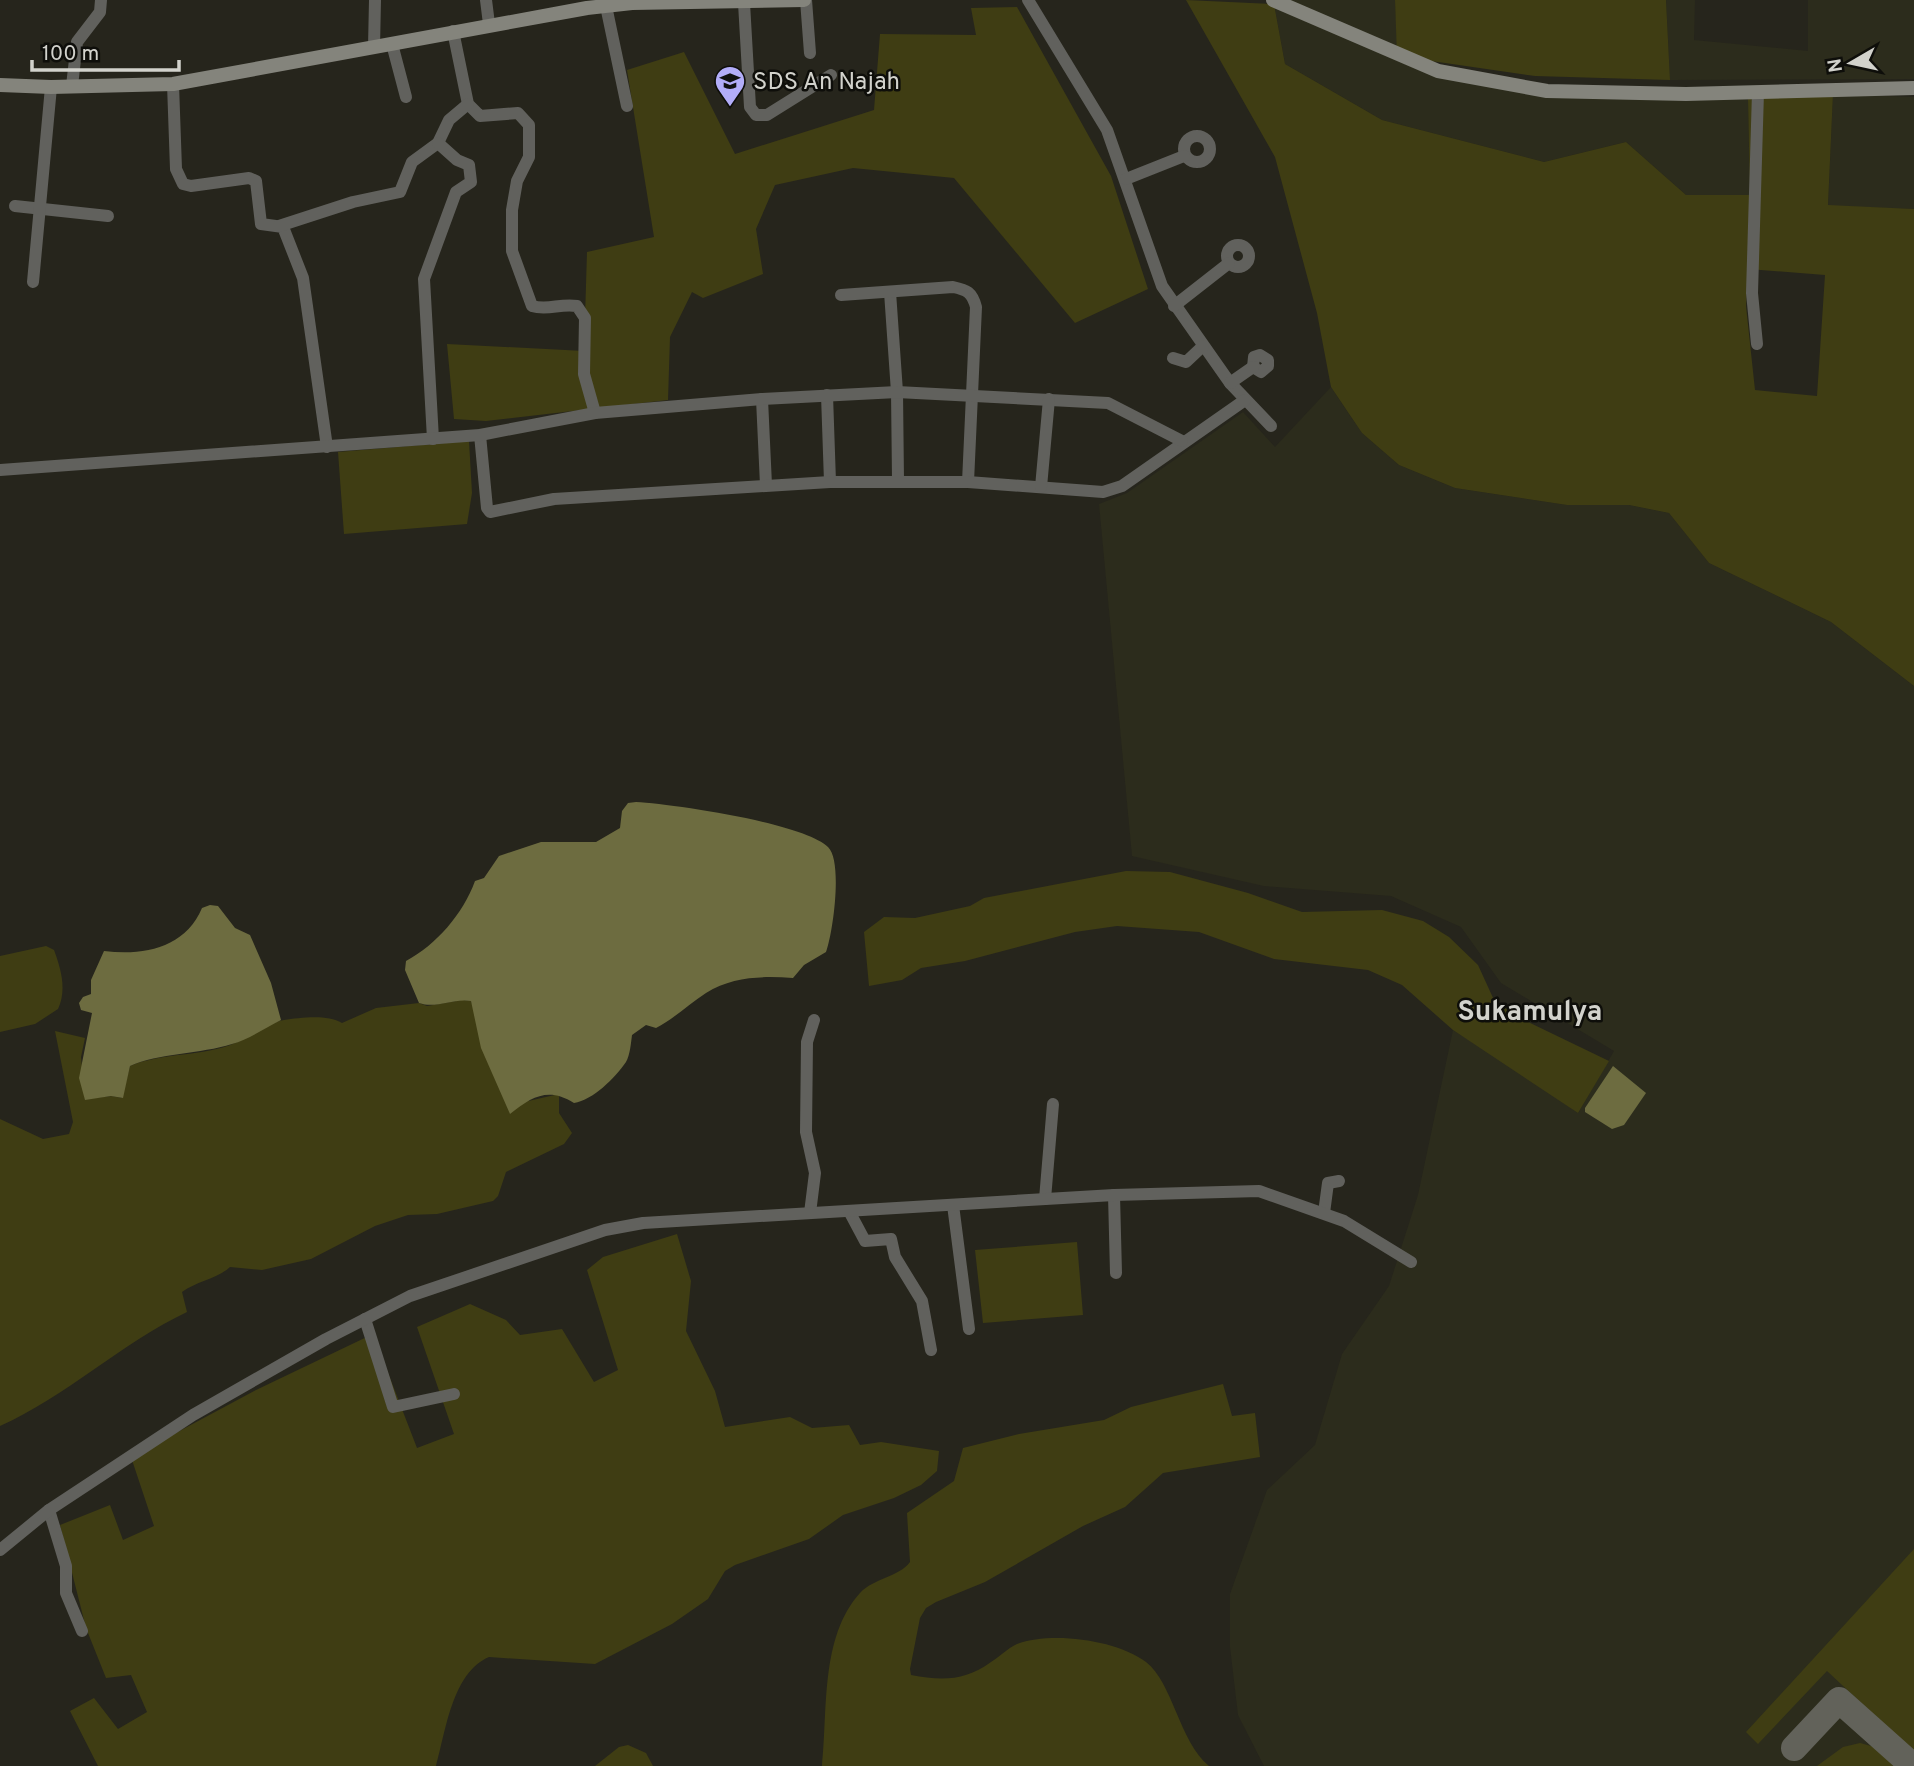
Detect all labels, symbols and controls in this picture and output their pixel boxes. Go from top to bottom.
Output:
scale bar [32,28,178,72]
north arrow [1816,28,1886,98]
text: 100 m [42,41,99,68]
text: N [1823,57,1849,74]
school or university icon: SDS An Najah [713,64,747,108]
place label: SDS An Najah [753,68,900,98]
district label: Sukamulya [1458,995,1602,1031]

